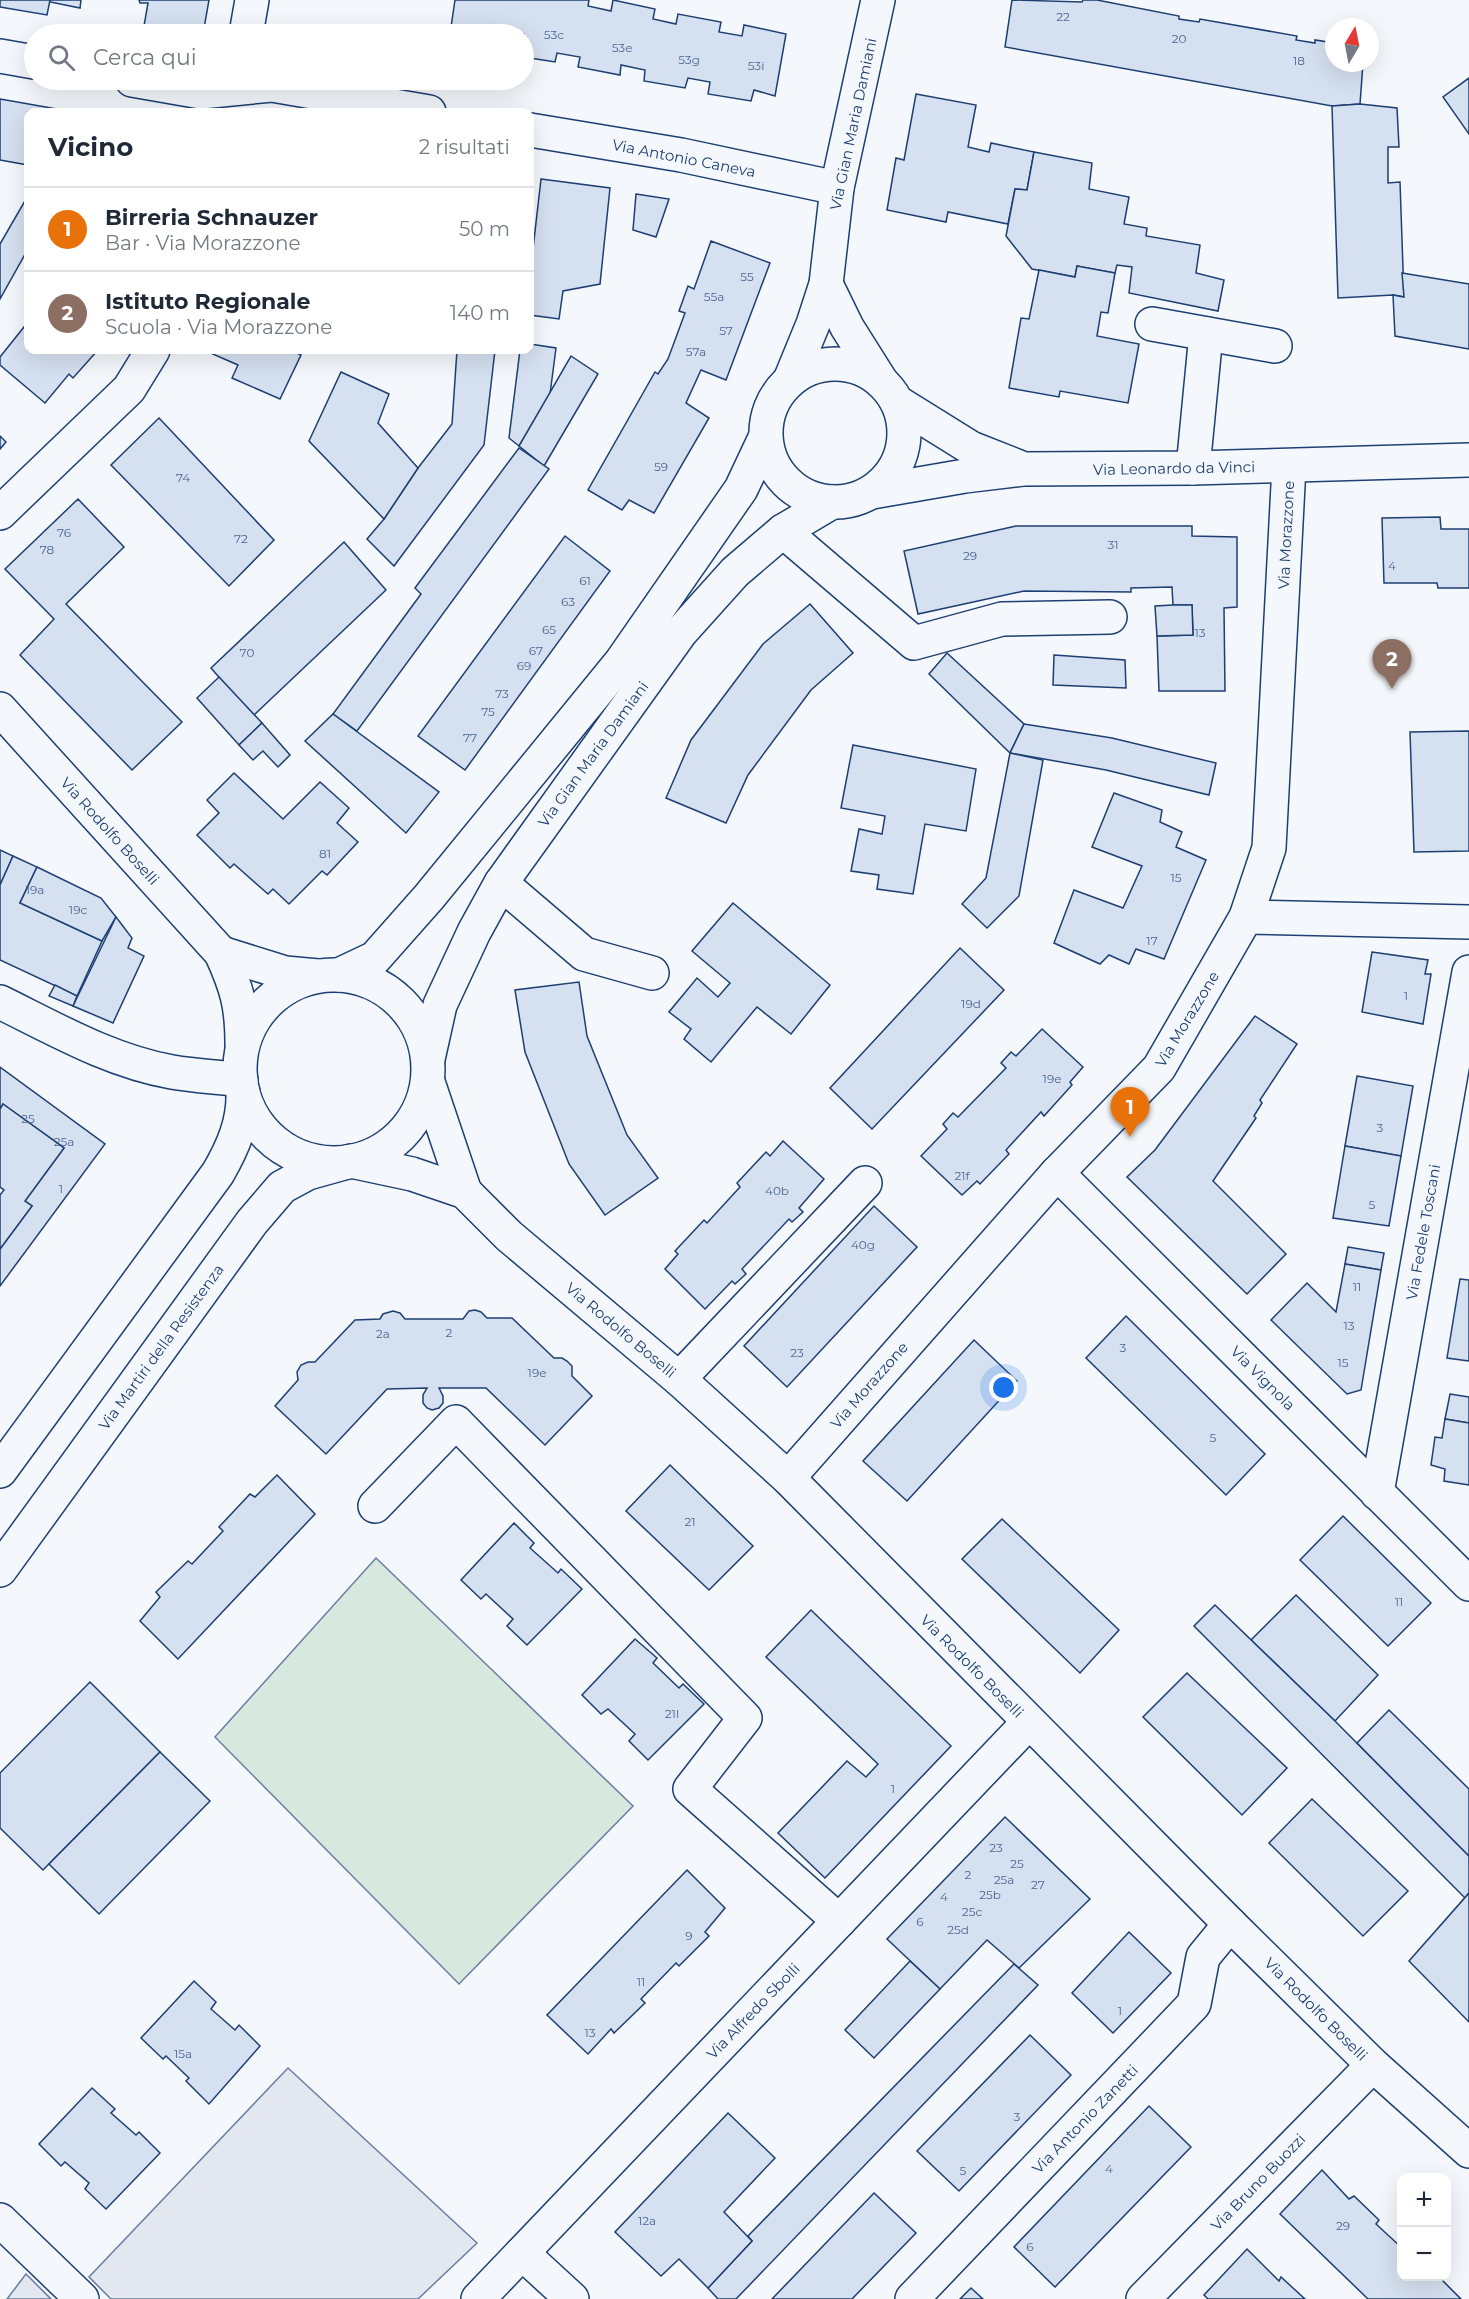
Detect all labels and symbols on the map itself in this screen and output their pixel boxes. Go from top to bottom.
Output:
house number: 22 [1056,9,1070,24]
north arrow [1325,18,1379,72]
house number: 53c [544,27,564,42]
house number: 20 [1172,31,1186,46]
street label: Via Gian Maria Damiani [825,36,881,212]
house number: 53e [612,40,632,55]
house number: 53g [678,52,700,67]
house number: 18 [1293,53,1305,68]
house number: 53i [748,58,764,73]
street label: Via Antonio Caneva [611,135,757,181]
house number: 55 [740,269,754,284]
house number: 55a [704,289,724,304]
house number: 57 [719,323,733,338]
house number: 57a [686,344,706,359]
street label: Via Leonardo da Vinci [1093,457,1255,479]
house number: 59 [654,459,668,474]
house number: 74 [176,470,190,485]
street label: Via Morazzone [1274,480,1298,590]
house number: 76 [57,525,71,540]
house number: 72 [234,531,248,546]
house number: 31 [1107,537,1119,552]
house number: 78 [40,542,55,557]
house number: 29 [963,548,977,563]
house number: 4 [1388,558,1396,573]
house number: 61 [579,573,591,588]
house number: 63 [561,594,575,609]
house number: 65 [542,622,556,637]
house number: 13 [1194,625,1206,640]
pin: 2 [1372,640,1412,689]
house number: 67 [529,643,543,658]
house number: 70 [240,645,254,660]
house number: 69 [517,658,531,673]
street label: Via Gian Maria Damiani [534,677,652,831]
house number: 73 [495,686,509,701]
house number: 75 [481,704,495,719]
house number: 77 [463,730,477,745]
street label: Via Rodolfo Boselli [57,773,163,889]
house number: 81 [319,846,331,861]
house number: 15 [1170,870,1182,885]
house number: 19a [26,882,44,897]
house number: 19c [69,902,87,917]
house number: 17 [1146,933,1158,948]
street label: Via Morazzone [1151,967,1223,1071]
house number: 1 [1404,988,1408,1003]
house number: 19d [961,996,981,1011]
house number: 19e [1043,1071,1061,1086]
pin: 1 [1110,1088,1150,1137]
house number: 25 [21,1111,35,1126]
house number: 3 [1377,1120,1384,1135]
house number: 25a [54,1134,74,1149]
street label: Via Fedele Toscani [1402,1163,1444,1301]
house number: 21f [954,1168,971,1183]
house number: 1 [59,1181,63,1196]
house number: 40b [765,1183,789,1198]
house number: 5 [1369,1197,1376,1212]
house number: 40g [851,1237,875,1252]
street label: Via Martiri della Resistenza [94,1260,228,1434]
street label: Via Rodolfo Boselli [562,1278,680,1382]
house number: 11 [1353,1279,1361,1294]
house number: 13 [1343,1318,1355,1333]
house number: 2 [446,1325,453,1340]
house number: 2a [376,1326,390,1341]
street label: Via Morazzone [826,1338,912,1432]
house number: 3 [1120,1340,1127,1355]
street label: Via Vignola [1227,1342,1299,1414]
house number: 23 [790,1345,804,1360]
house number: 15 [1337,1355,1349,1370]
house number: 19e [528,1365,546,1380]
your location [989,1373,1018,1402]
house number: 5 [1210,1430,1217,1445]
house number: 21 [684,1514,696,1529]
house number: 11 [1395,1594,1403,1609]
street label: Via Rodolfo Boselli [916,1610,1028,1722]
house number: 21l [665,1706,679,1721]
house number: 1 [891,1781,895,1796]
house number: 23 [989,1840,1003,1855]
house number: 25 [1010,1856,1024,1871]
house number: 2 [965,1867,972,1882]
house number: 25a [994,1872,1014,1887]
house number: 27 [1031,1877,1045,1892]
house number: 25b [979,1887,1001,1902]
house number: 4 [940,1889,948,1904]
house number: 25c [962,1904,982,1919]
house number: 6 [916,1914,924,1929]
house number: 25d [947,1922,969,1937]
house number: 9 [685,1928,693,1943]
street label: Via Rodolfo Boselli [1260,1953,1372,2065]
street label: Via Alfredo Sbolli [702,1959,804,2063]
house number: 11 [637,1974,645,1989]
house number: 1 [1118,2003,1122,2018]
house number: 13 [584,2025,596,2040]
house number: 15a [174,2046,192,2061]
street label: Via Antonio Zanetti [1028,2060,1142,2178]
house number: 3 [1014,2109,1021,2124]
street label: Via Bruno Buozzi [1207,2129,1309,2235]
house number: 4 [1105,2161,1113,2176]
house number: 5 [960,2163,967,2178]
house number: 12a [638,2213,656,2228]
house number: 29 [1336,2218,1350,2233]
house number: 6 [1026,2239,1034,2254]

